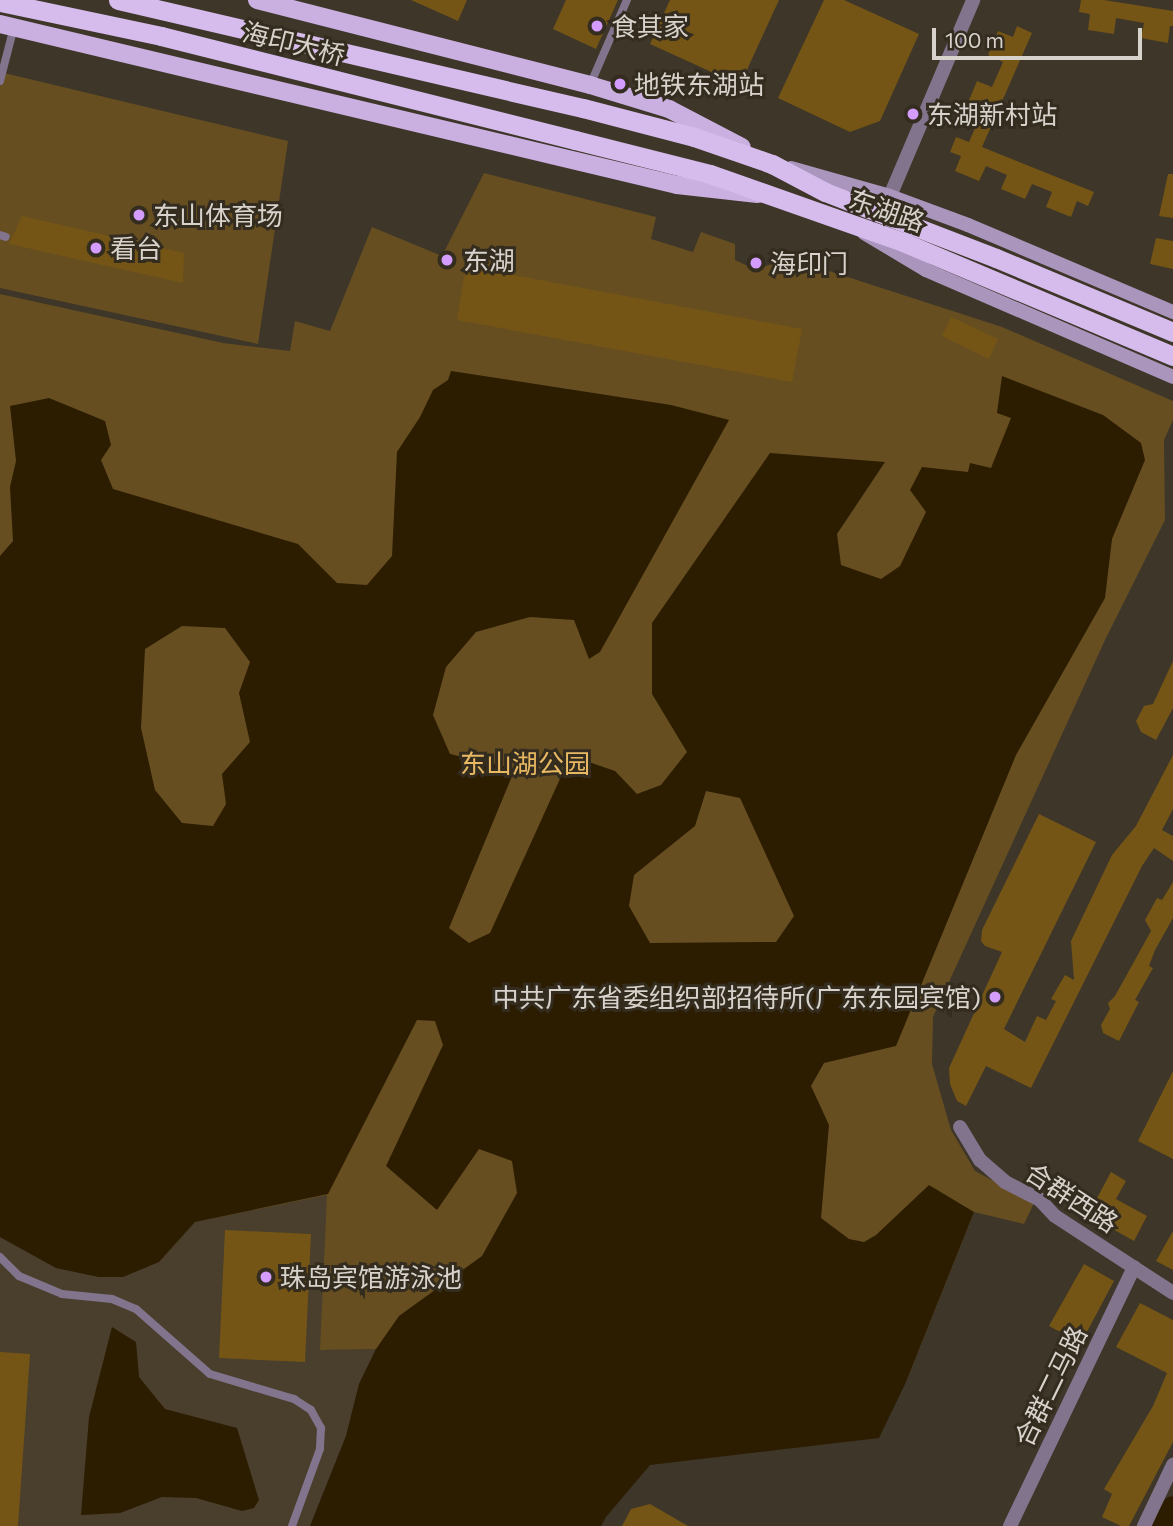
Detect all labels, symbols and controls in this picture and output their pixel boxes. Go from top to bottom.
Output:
place label: 食其家 [611,10,689,42]
scale bar [935,14,1145,58]
street label: 海印大桥 [240,15,348,71]
marker: 食其家 [589,18,605,34]
text: 100 m [945,27,1004,52]
place label: 地铁东湖站 [634,68,764,100]
marker: 地铁东湖站 [612,76,628,92]
place label: 东湖新村站 [927,98,1057,130]
marker: 东湖新村站 [905,106,921,122]
street label: 东湖路 [845,183,929,237]
place label: 东山体育场 [153,199,283,231]
marker: 东山体育场 [131,207,147,223]
place label: 看台 [110,232,162,264]
marker: 看台 [88,240,104,256]
place label: 东湖 [463,244,515,276]
place label: 海印门 [770,247,848,279]
marker: 东湖 [437,250,457,270]
marker: 海印门 [748,255,764,271]
park label: 东山湖公园 [460,747,590,779]
place label: 中共广东省委组织部招待所(广东东园宾馆) [493,981,981,1013]
marker: 中共广东省委组织部招待所(广东东园宾馆) [987,989,1003,1005]
street label: 合群西路 [1020,1156,1124,1238]
place label: 珠岛宾馆游泳池 [280,1261,462,1293]
marker: 珠岛宾馆游泳池 [258,1269,274,1285]
street label: 合群二马路 [1007,1321,1093,1451]

